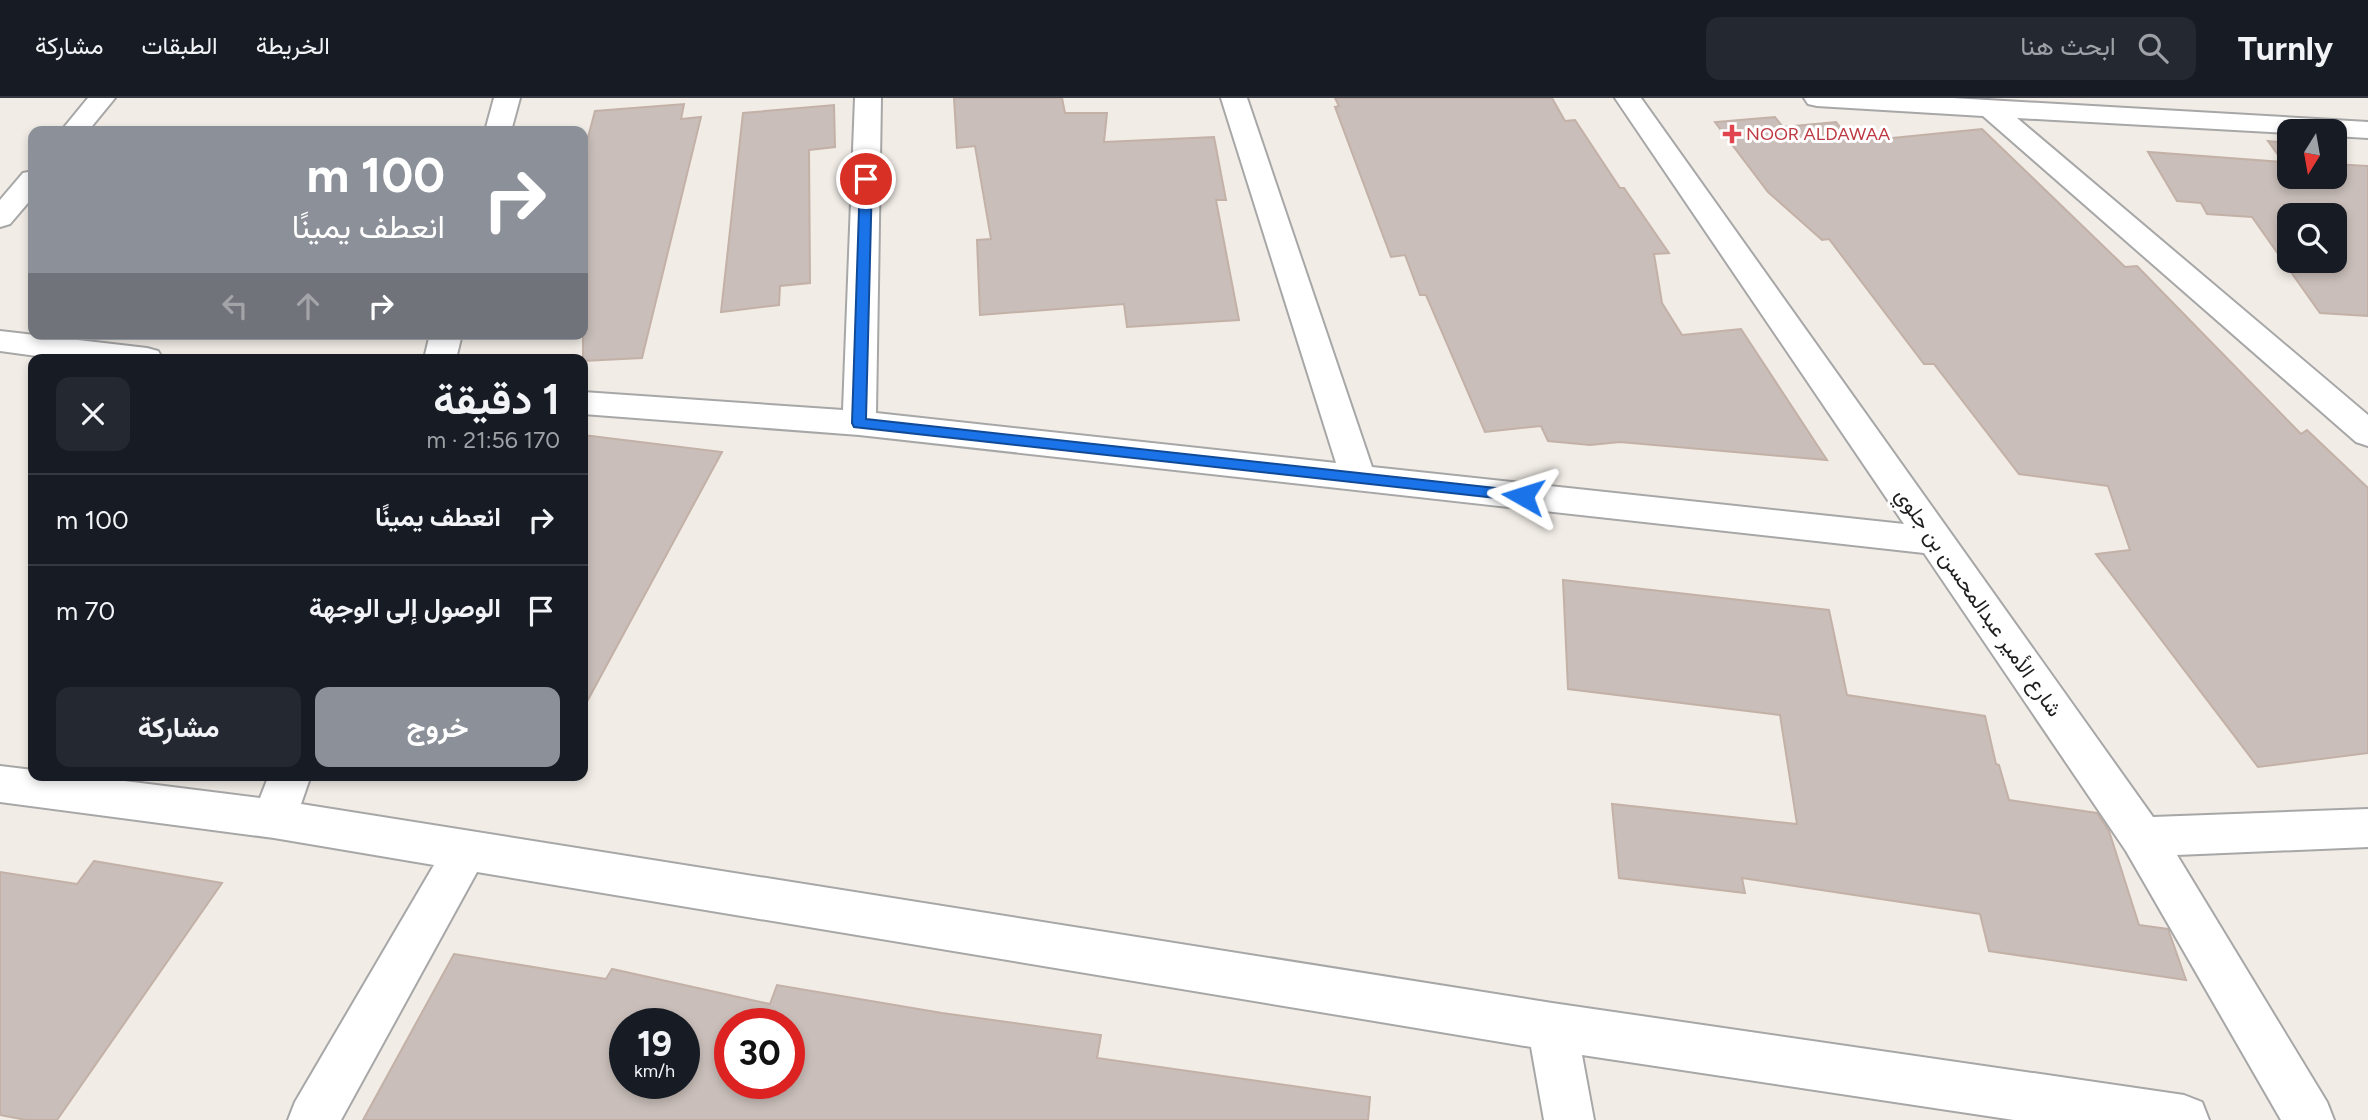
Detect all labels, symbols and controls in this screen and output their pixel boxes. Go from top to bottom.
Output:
search box [1706,17,2196,80]
icon: search [2134,29,2172,67]
text: Turnly [2238,29,2333,68]
text: ابحث هنا [2020,30,2116,62]
text: مشاركة [35,31,103,60]
text: الطبقات [141,31,218,60]
text: الخريطة [256,31,330,60]
north arrow [2277,119,2347,189]
map controls [2277,119,2347,273]
place label: NOOR ALDAWAA [1746,123,1890,145]
marker: NOOR ALDAWAA [1724,126,1740,142]
text: 100 m [306,145,445,204]
pin [836,149,896,209]
icon: right [469,154,560,245]
icon: arrive [847,160,885,198]
button: search [2277,203,2347,273]
text: انعطف يمينًا [292,208,445,246]
icon: left [216,287,254,325]
icon: ahead [289,287,327,325]
icon: right [362,287,400,325]
text: 1 دقيقة [433,374,560,425]
button: close [56,377,130,451]
text: 170 m · 21:56 [427,426,560,454]
position arrow [1486,459,1560,533]
street label: شارع الأمير عبدالمحسن بن جلوي [1886,483,2068,724]
text: انعطف يمينًا [375,501,501,533]
icon: right [522,501,560,539]
text: 100 m [56,504,129,536]
text: الوصول إلى الوجهة [309,592,501,624]
icon: arrive [522,592,560,630]
text: 70 m [56,595,115,627]
button: مشاركة [56,687,301,767]
button: خروج [315,687,560,767]
speed limit sign: 30 [714,1008,805,1099]
text: 19 [637,1023,672,1065]
text: km/h [634,1060,675,1082]

